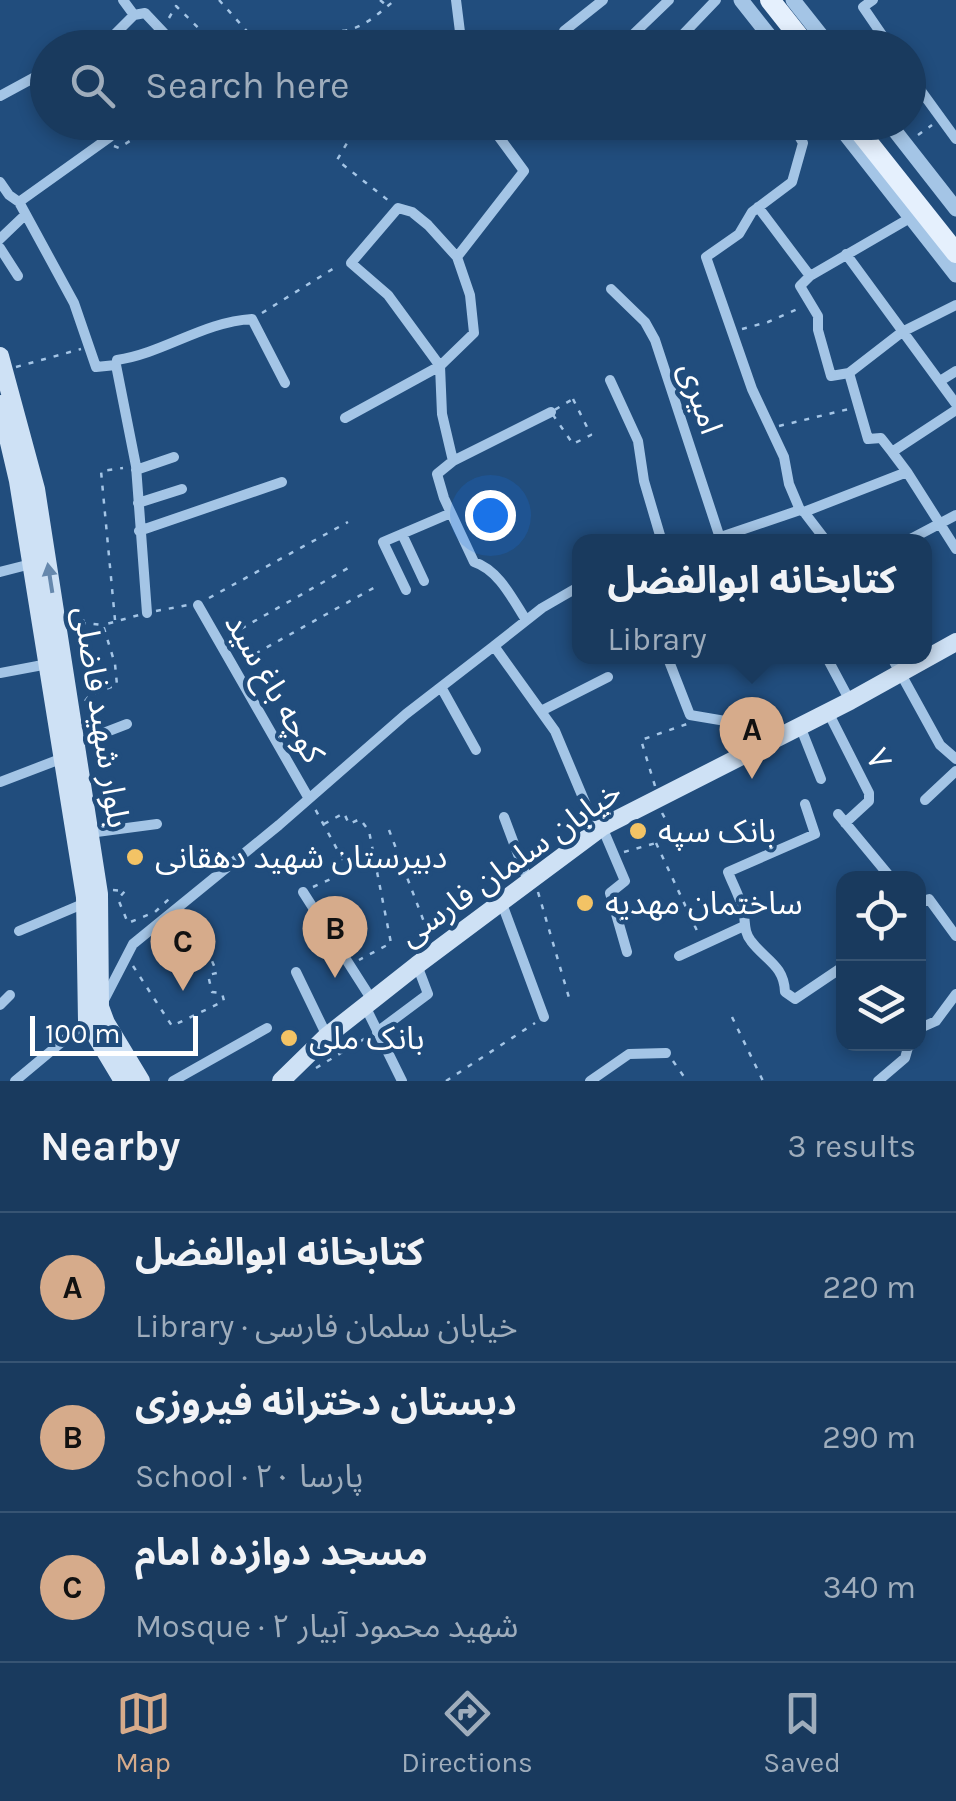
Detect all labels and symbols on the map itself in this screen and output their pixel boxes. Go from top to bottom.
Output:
street label: امیری [671,357,730,439]
your location [465,490,516,541]
one-way arrow [41,562,57,594]
street label: بلوار شهید فاضلی [66,604,137,831]
street label: کوچه باغ سید [213,607,333,773]
pin: A [720,696,784,779]
street label: ۷ [858,742,899,776]
street label: خیابان سلمان فارسی [392,773,628,954]
place label: بانک سپه [658,813,776,851]
marker: بانک سپه [627,820,649,842]
place label: دبیرستان شهید دهقانی [155,839,447,876]
marker: دبیرستان شهید دهقانی [124,846,146,868]
place label: ساختمان مهدیه [605,885,803,922]
marker: ساختمان مهدیه [574,892,596,914]
pin: B [302,896,368,978]
pin: C [150,908,216,991]
scale bar [30,1011,198,1056]
place label: بانک ملی [309,1020,424,1057]
marker: بانک ملی [278,1027,300,1049]

